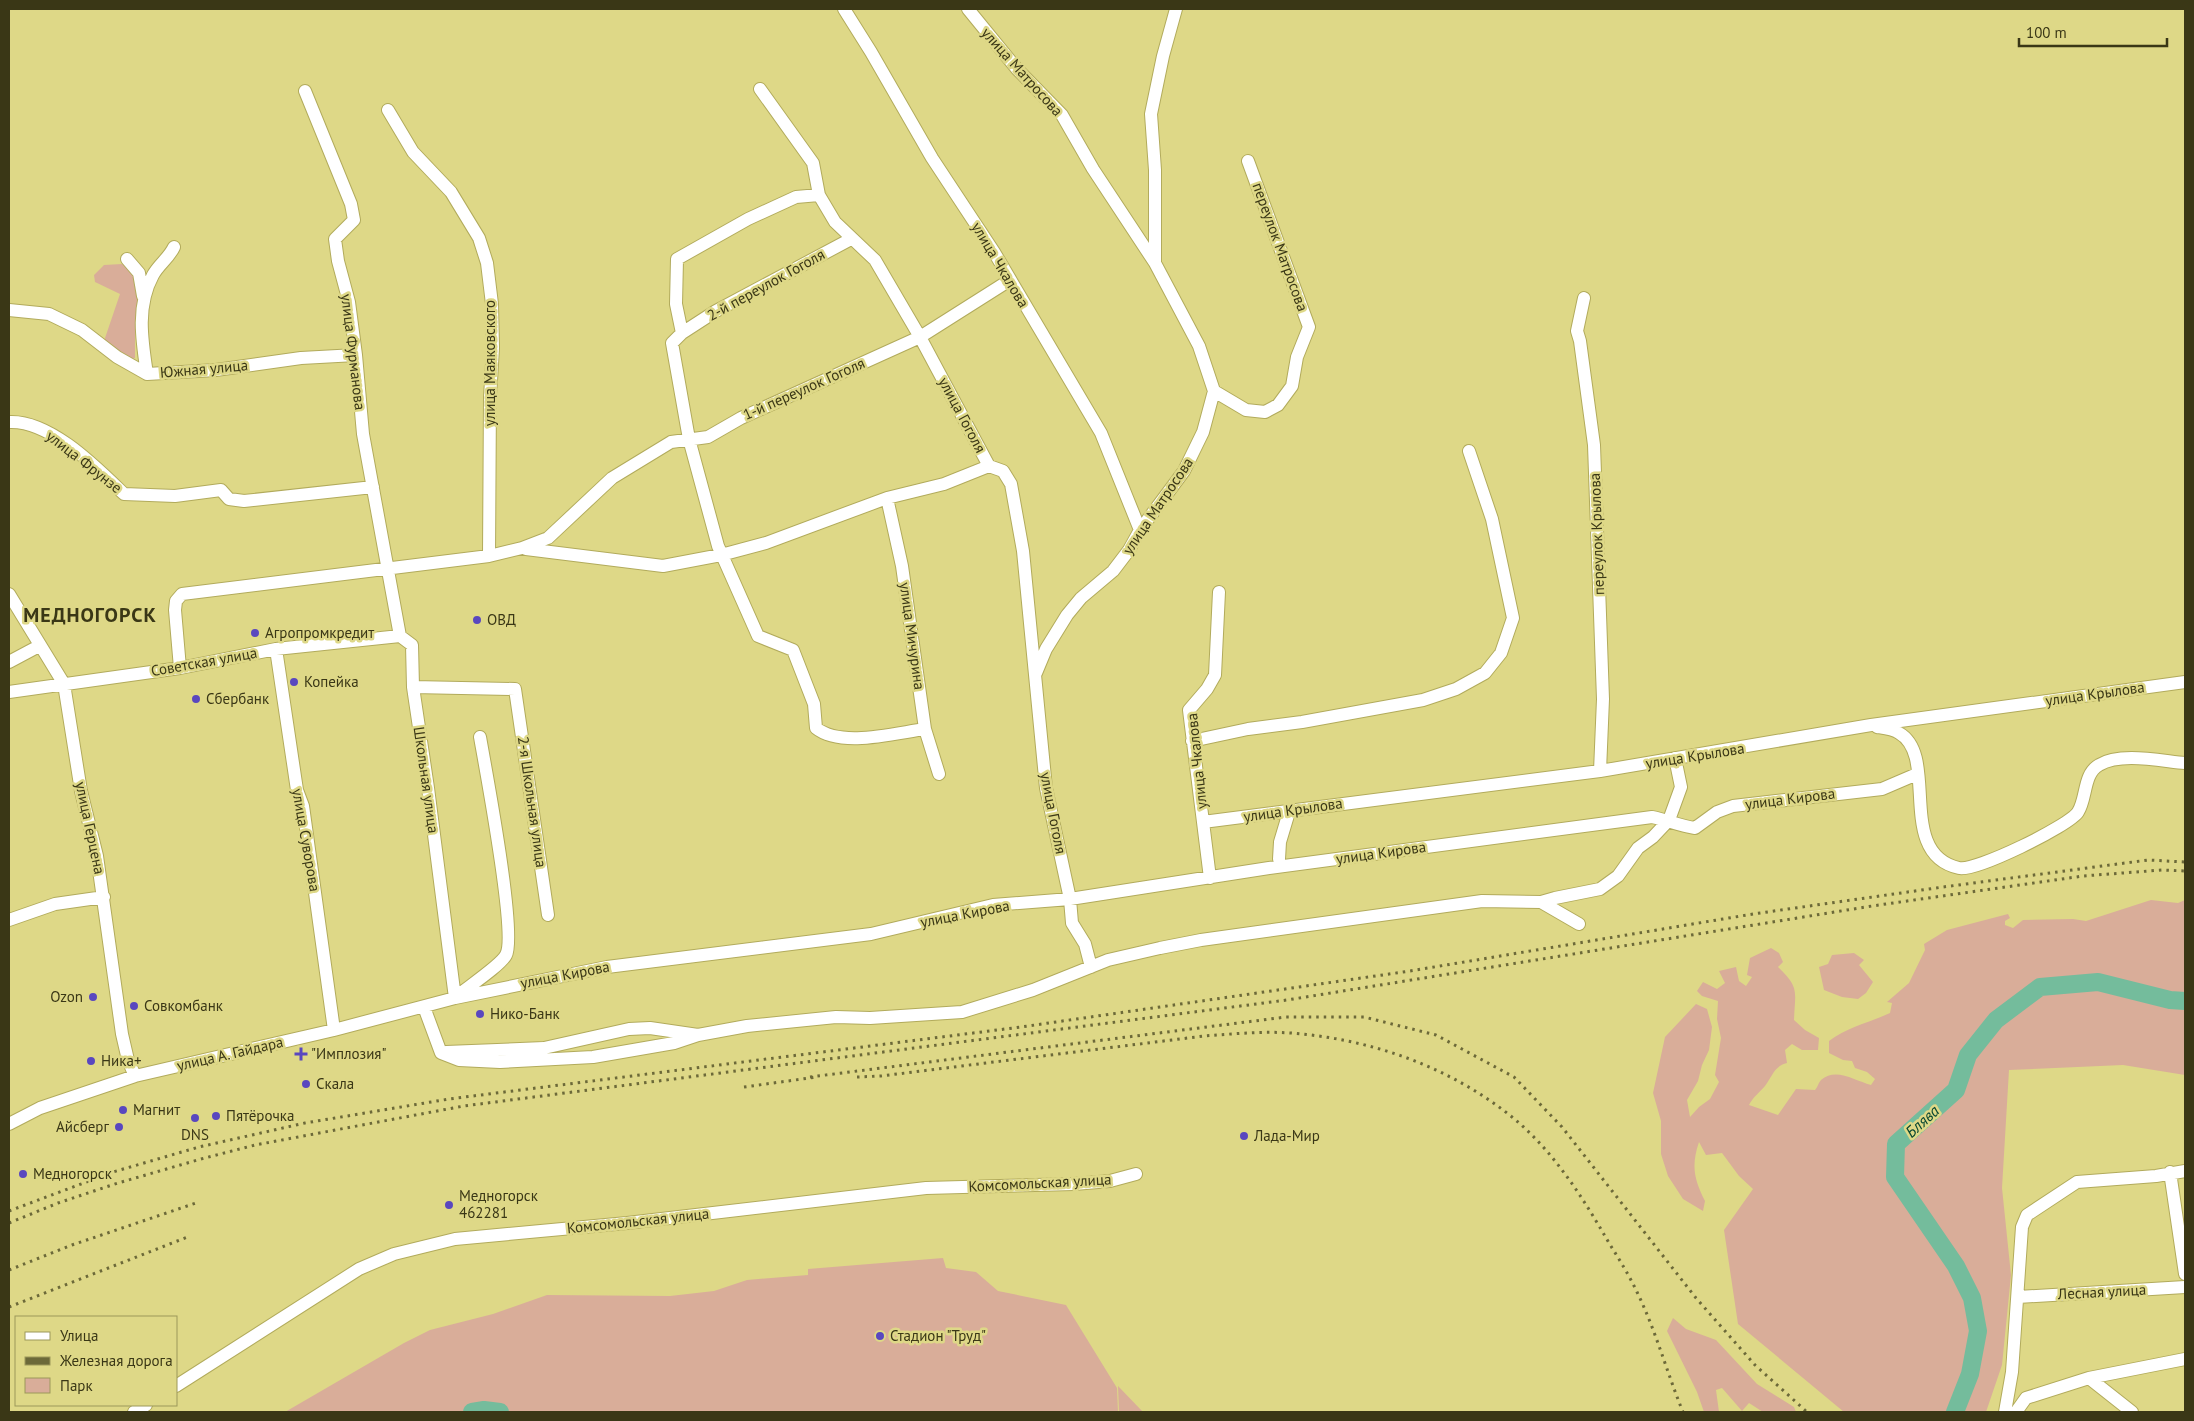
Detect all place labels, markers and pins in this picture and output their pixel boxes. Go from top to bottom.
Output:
place label: ОВД [487,610,516,629]
marker: ОВД [471,614,483,626]
place label: Агропромкредит [265,623,374,642]
marker: Агропромкредит [249,627,261,639]
place label: Копейка [304,672,359,691]
marker: Копейка [288,676,300,688]
place label: Сбербанк [206,689,270,708]
marker: Сбербанк [190,693,202,705]
place label: Ozon [50,987,83,1006]
marker: Ozon [87,991,99,1003]
place label: Совкомбанк [144,996,224,1015]
marker: Совкомбанк [128,1000,140,1012]
place label: Нико-Банк [490,1004,561,1023]
marker: Нико-Банк [474,1008,486,1020]
place label: "Имплозия" [311,1044,386,1063]
marker: "Имплозия" [295,1048,307,1060]
place label: Ника+ [101,1051,141,1070]
marker: Ника+ [85,1055,97,1067]
place label: Скала [316,1074,354,1093]
marker: Скала [300,1078,312,1090]
place label: Магнит [133,1100,180,1119]
marker: Магнит [117,1104,129,1116]
place label: Пятёрочка [226,1106,294,1125]
marker: Пятёрочка [210,1110,222,1122]
marker: DNS [189,1112,201,1124]
place label: Айсберг [56,1117,109,1136]
marker: Айсберг [113,1121,125,1133]
place label: DNS [181,1125,209,1144]
place label: Лада-Мир [1253,1126,1320,1145]
marker: Лада-Мир [1238,1130,1250,1142]
place label: Медногорск [33,1164,113,1183]
marker: Медногорск [17,1168,29,1180]
place label: Медногорск 462281 [459,1186,539,1222]
marker: Медногорск 462281 [443,1199,455,1211]
place label: Стадион "Труд" [890,1326,986,1345]
marker: Стадион "Труд" [874,1330,886,1342]

